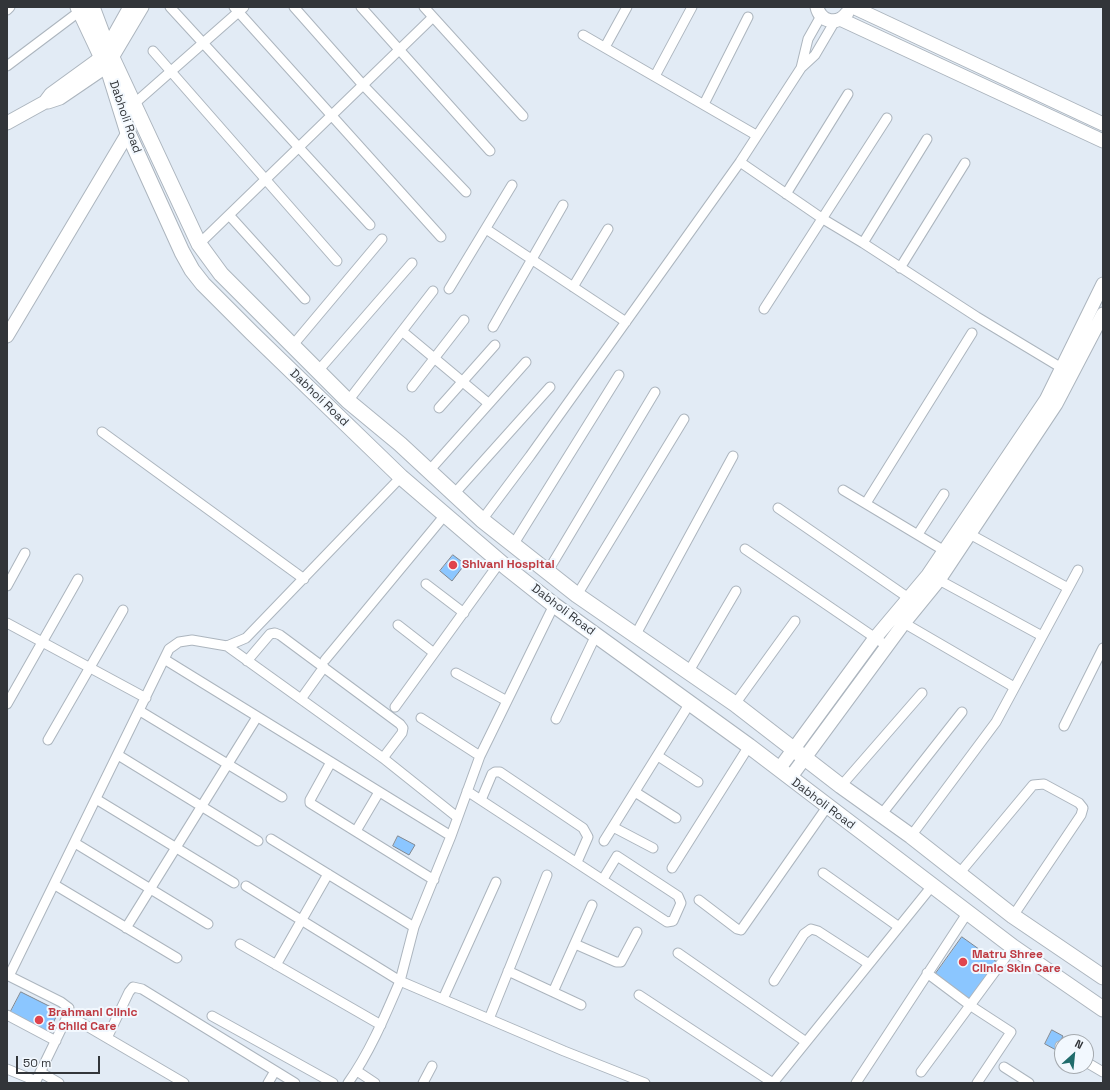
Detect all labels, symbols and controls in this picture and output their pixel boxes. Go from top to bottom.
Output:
street label: Dabholi Road [106,79,144,155]
street label: Dabholi Road [287,367,351,429]
place label: Shivani Hospital [462,558,555,572]
marker: Shivani Hospital [447,559,459,571]
street label: Dabholi Road [528,581,598,639]
street label: Dabholi Road [788,775,858,833]
place label: Matru Shree Clinic Skin Care [972,948,1061,976]
marker: Matru Shree Clinic Skin Care [957,956,969,968]
place label: Brahmani Clinic & Child Care [48,1006,137,1034]
marker: Brahmani Clinic & Child Care [33,1014,45,1026]
north arrow [1054,1034,1094,1074]
text: N [1073,1036,1085,1052]
scale bar [18,1048,102,1074]
text: 50 m [23,1055,51,1071]

